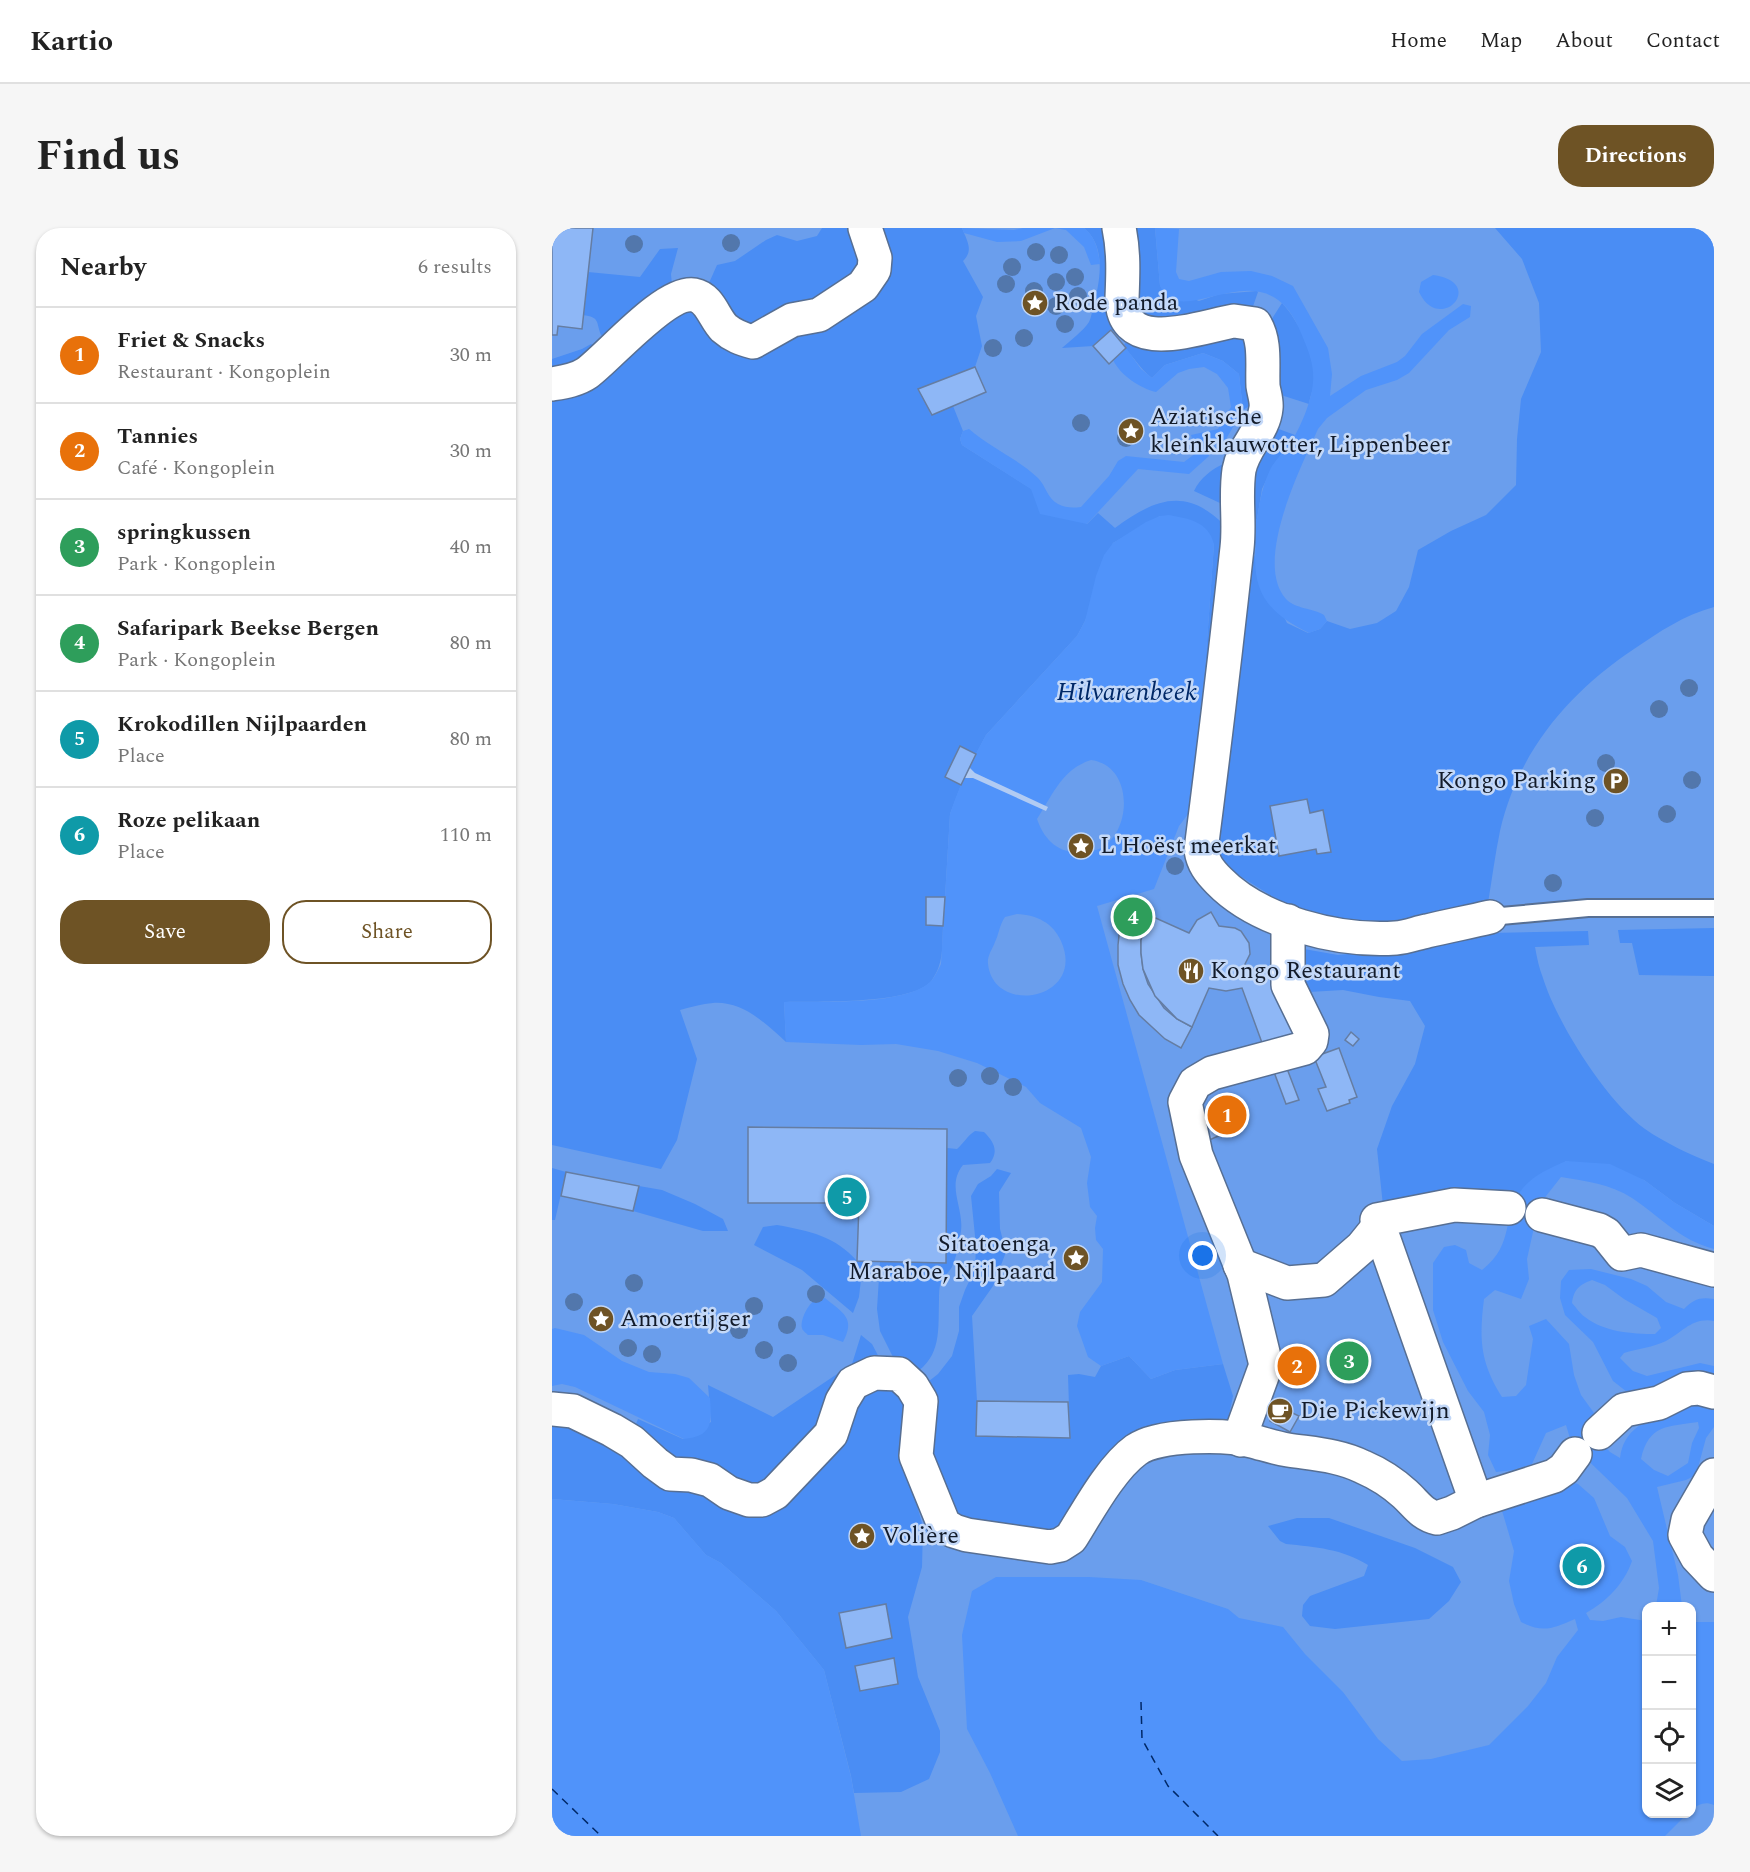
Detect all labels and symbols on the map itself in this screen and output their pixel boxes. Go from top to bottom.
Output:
place label: Rode panda [1054,285,1179,321]
place icon: Rode panda [1020,288,1050,318]
place label: Aziatische kleinklauwotter, Lippenbeer [1150,399,1450,463]
place icon: Aziatische kleinklauwotter, Lippenbeer [1116,416,1146,446]
water label: Hilvarenbeek [1057,672,1197,712]
place label: Kongo Parking [1437,763,1596,799]
parking icon: Kongo Parking [1601,766,1631,796]
place label: L'Hoëst meerkat [1100,828,1277,864]
place icon: L'Hoëst meerkat [1066,831,1096,861]
pin: 4 [1114,894,1152,940]
place label: Kongo Restaurant [1210,953,1401,989]
restaurant icon: Kongo Restaurant [1176,956,1206,986]
pin: 1 [1208,1092,1246,1138]
pin: 5 [828,1174,866,1220]
place label: Sitatoenga, Maraboe, Nijlpaard [848,1226,1056,1290]
your location [1188,1241,1217,1270]
place icon: Sitatoenga, Maraboe, Nijlpaard [1061,1243,1091,1273]
place label: Amoertijger [620,1301,750,1337]
place icon: Amoertijger [586,1304,616,1334]
pin: 3 [1330,1338,1368,1384]
pin: 2 [1278,1344,1316,1388]
place label: Die Pickewijn [1300,1393,1450,1429]
cafe icon: Die Pickewijn [1265,1396,1295,1426]
place label: Volière [882,1518,959,1554]
place icon: Volière [847,1521,877,1551]
pin: 6 [1562,1544,1602,1588]

